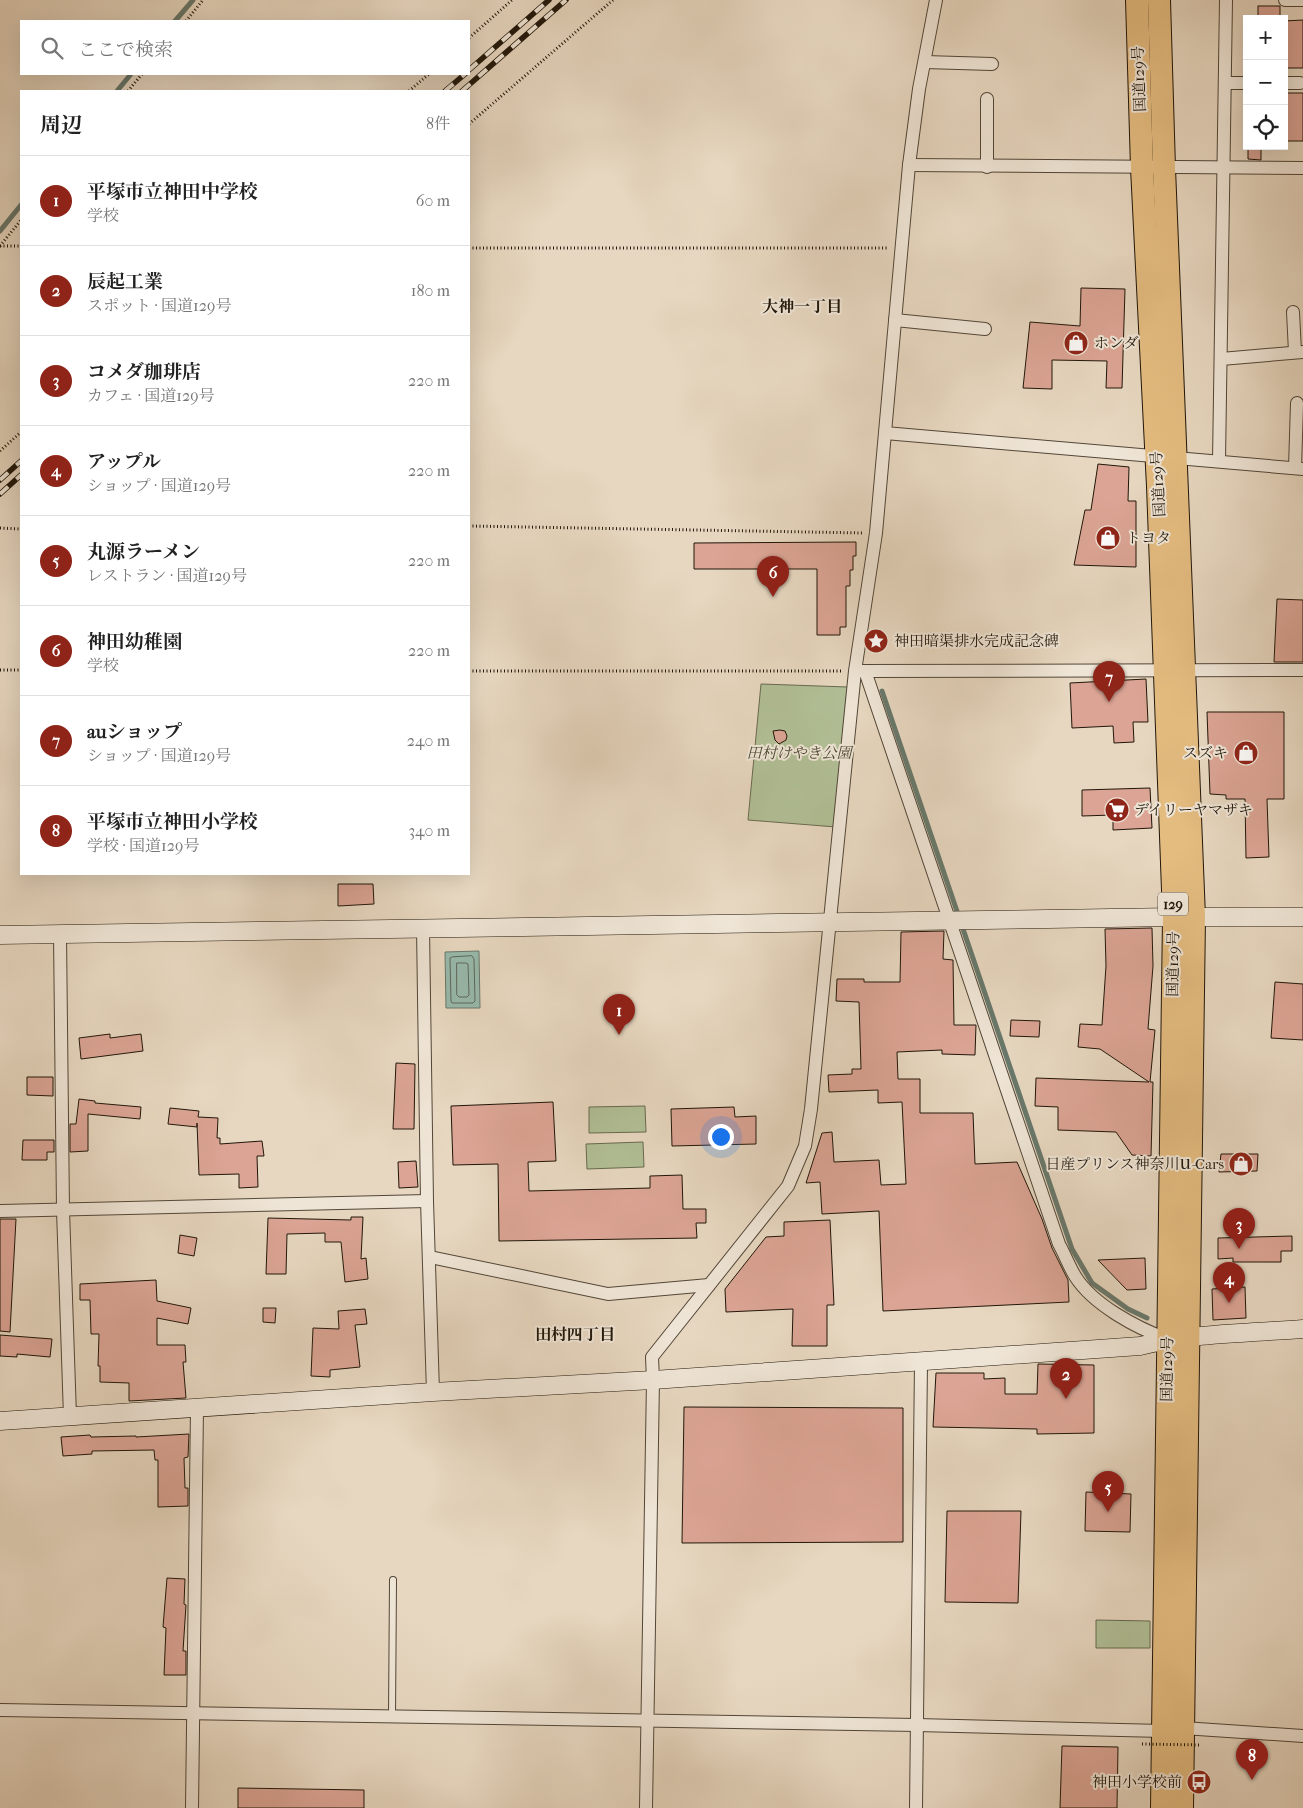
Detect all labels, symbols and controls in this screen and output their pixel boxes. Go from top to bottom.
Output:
map controls [1243,15,1288,150]
button: + [1243,15,1288,60]
search box [20,20,470,75]
icon: search [38,34,66,62]
text: ここで検索 [78,39,173,61]
street label: 国道129号 [1129,46,1149,112]
button: − [1243,60,1288,105]
button: locate [1243,105,1288,150]
text: 周辺 [40,113,82,137]
text: 8件 [426,114,450,133]
text: 平塚市立神田中学校 [87,181,258,203]
text: 1 [53,191,59,210]
text: 60 m [416,191,450,210]
text: 学校 [87,206,119,225]
text: 辰起工業 [87,271,163,293]
text: 2 [52,281,60,300]
text: 180 m [411,281,450,300]
text: スポット · 国道129号 [87,296,231,315]
district label: 大神一丁目 [762,297,842,316]
shop icon: ホンダ [1063,330,1089,356]
place label: ホンダ [1094,334,1138,352]
text: コメダ珈琲店 [87,361,201,383]
text: 3 [53,371,59,390]
text: 220 m [408,371,450,390]
text: カフェ · 国道129号 [87,386,215,405]
text: アップル [87,451,161,473]
street label: 国道129号 [1147,451,1169,517]
text: 4 [51,461,61,480]
text: 220 m [408,461,450,480]
text: ショップ · 国道129号 [87,476,231,495]
shop icon: トヨタ [1095,525,1121,551]
place label: トヨタ [1126,529,1171,547]
text: 丸源ラーメン [87,541,200,563]
text: 5 [53,551,59,570]
text: 220 m [408,551,450,570]
pin: 6 [757,556,789,597]
text: レストラン · 国道129号 [87,566,247,585]
place icon: 神田暗渠排水完成記念碑 [863,628,889,654]
text: 神田幼稚園 [87,631,182,653]
place label: 神田暗渠排水完成記念碑 [894,632,1059,650]
text: 6 [52,641,60,660]
text: 220 m [408,641,450,660]
text: 学校 [87,656,119,675]
pin: 7 [1093,661,1125,702]
text: auショップ [87,721,182,743]
text: 7 [52,731,60,750]
text: 240 m [407,731,450,750]
shop icon: スズキ [1233,740,1259,766]
park label: 田村けやき公園 [746,744,854,762]
place label: スズキ [1183,744,1228,762]
text: ショップ · 国道129号 [87,746,231,765]
supermarket icon: デイリーヤマザキ [1104,797,1130,823]
place label: デイリーヤマザキ [1134,801,1253,819]
text: 平塚市立神田小学校 [87,811,258,833]
text: 8 [52,821,60,840]
text: 340 m [408,821,450,840]
text: 学校 · 国道129号 [87,836,199,855]
road number: 129 [1158,892,1188,916]
street label: 国道129号 [1163,931,1183,997]
pin: 1 [603,994,635,1035]
your location [708,1124,734,1150]
shop icon: 日産プリンス神奈川U-Cars [1228,1151,1254,1177]
place label: 日産プリンス神奈川U-Cars [1046,1155,1224,1173]
pin: 3 [1223,1208,1255,1249]
pin: 4 [1213,1262,1245,1303]
district label: 田村四丁目 [535,1325,615,1344]
street label: 国道129号 [1157,1336,1177,1402]
pin: 2 [1050,1358,1082,1399]
pin: 5 [1092,1471,1124,1512]
pin: 8 [1236,1739,1268,1780]
bus stop icon: 神田小学校前 [1186,1769,1212,1795]
place label: 神田小学校前 [1092,1773,1182,1791]

